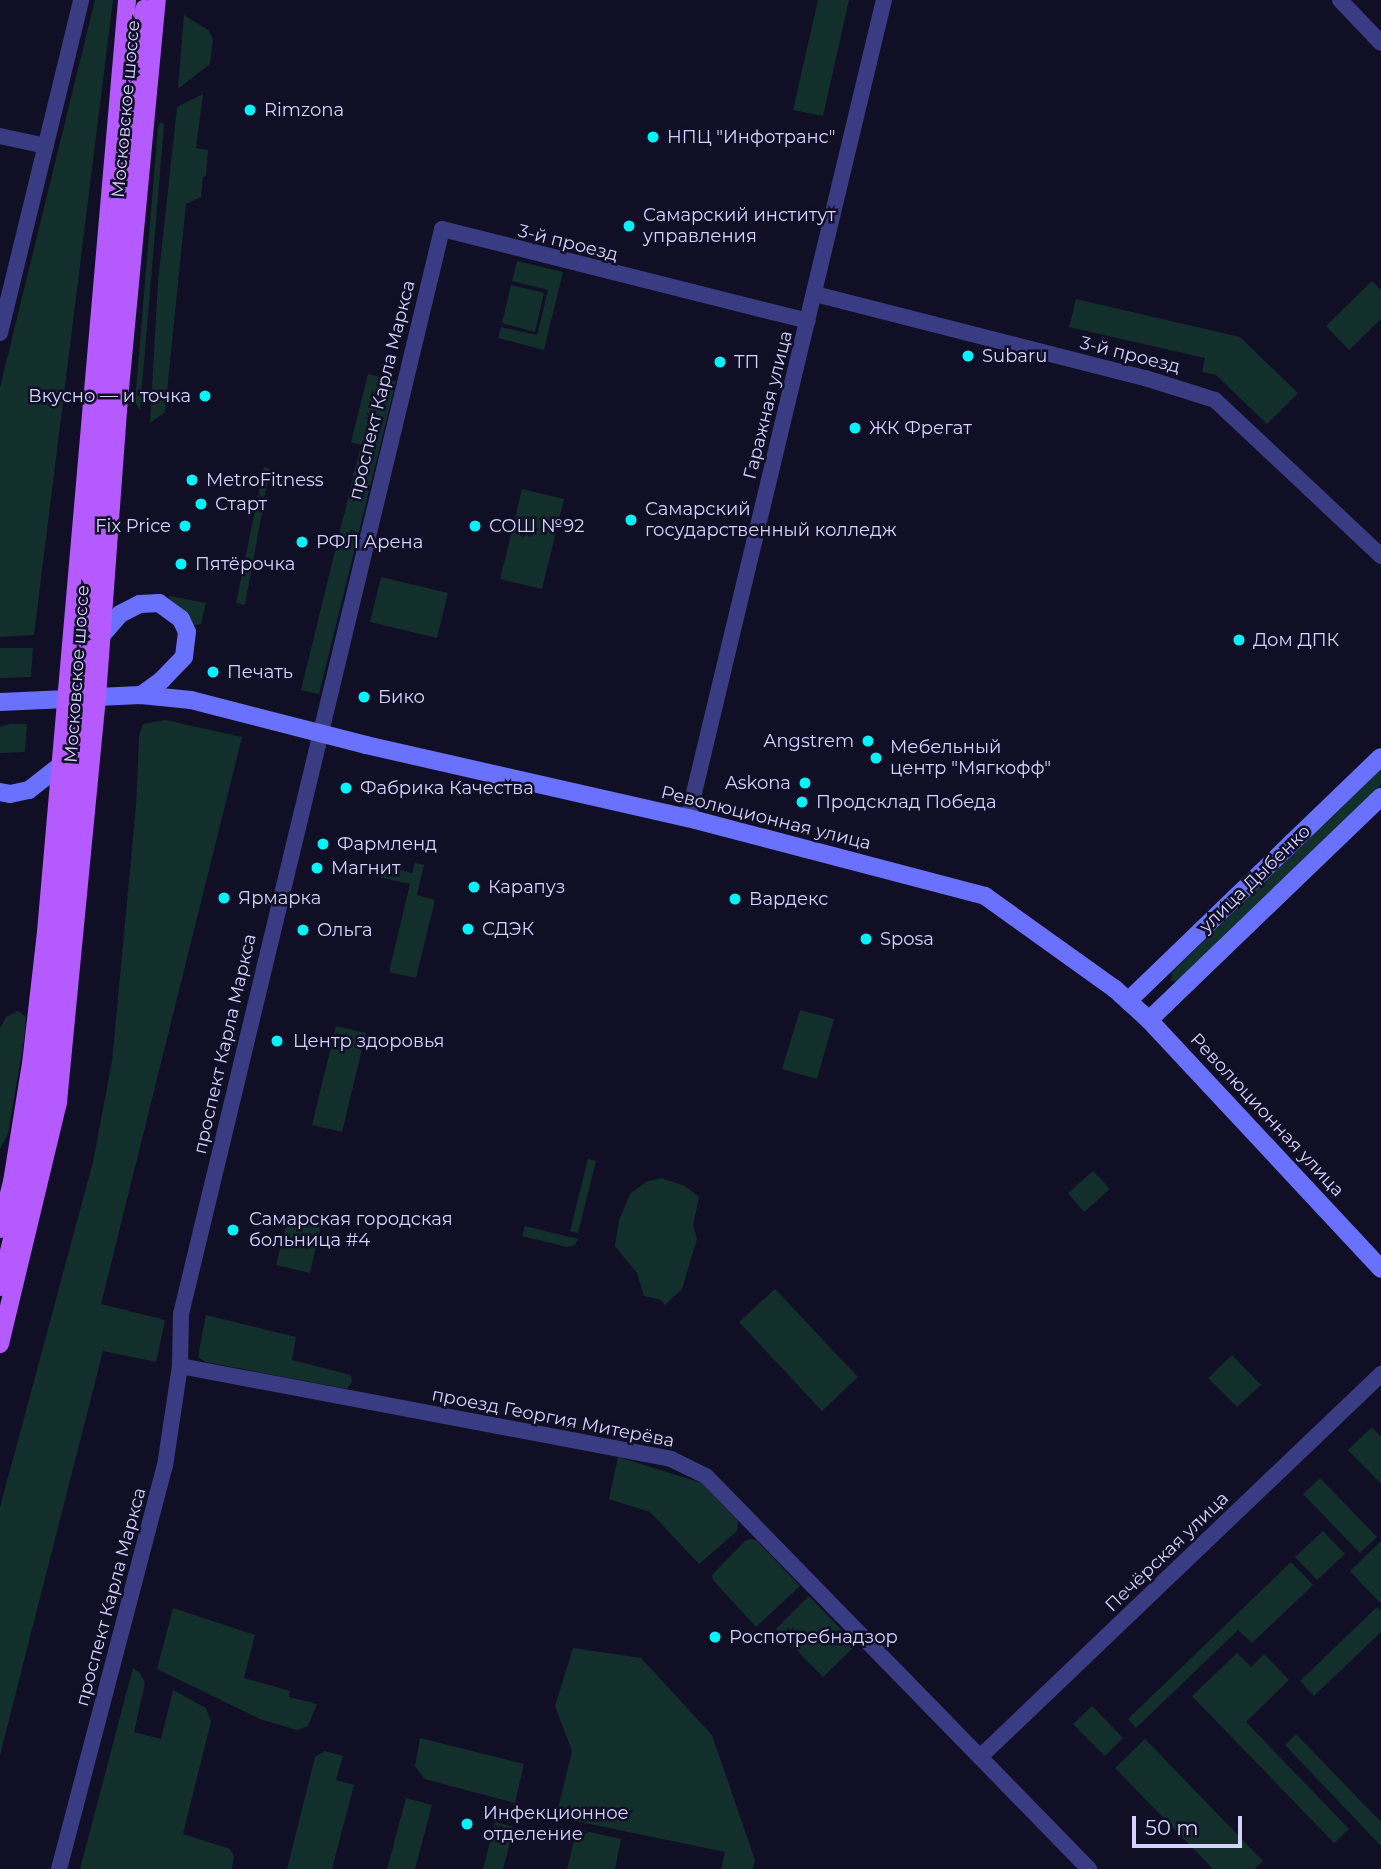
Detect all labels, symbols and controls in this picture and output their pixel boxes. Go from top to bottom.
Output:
street label: Московское шоссе [107,19,145,199]
place label: Rimzona [264,99,344,121]
marker: Rimzona [242,102,258,118]
place label: НПЦ "Инфотранс" [667,126,835,148]
marker: НПЦ "Инфотранс" [645,129,661,145]
place label: Самарский институт управления [643,205,836,248]
marker: Самарский институт управления [621,218,637,234]
street label: 3-й проезд [516,220,620,266]
street label: проспект Карла Маркса [344,278,420,502]
street label: Гаражная улица [739,328,797,482]
street label: 3-й проезд [1078,332,1182,378]
place label: Subaru [982,345,1047,367]
marker: Subaru [960,348,976,364]
place label: ТП [734,351,759,373]
marker: ТП [712,354,728,370]
place label: Вкусно — и точка [28,385,191,407]
marker: Вкусно — и точка [197,388,213,404]
place label: ЖК Фрегат [869,417,972,439]
marker: ЖК Фрегат [847,420,863,436]
place label: MetroFitness [206,469,324,491]
marker: MetroFitness [184,472,200,488]
place label: Старт [215,493,267,515]
marker: Старт [193,496,209,512]
place label: Самарский государственный колледж [645,499,897,542]
marker: Самарский государственный колледж [623,512,639,528]
place label: Fix Price [95,515,171,537]
place label: СОШ №92 [489,515,584,537]
marker: Fix Price [177,518,193,534]
marker: СОШ №92 [467,518,483,534]
place label: РФЛ Арена [316,531,423,553]
marker: РФЛ Арена [294,534,310,550]
place label: Пятёрочка [195,553,295,575]
marker: Пятёрочка [173,556,189,572]
street label: Московское шоссе [60,584,94,764]
place label: Дом ДПК [1253,629,1339,651]
marker: Дом ДПК [1231,632,1247,648]
place label: Печать [227,661,293,683]
marker: Печать [205,664,221,680]
place label: Бико [378,686,425,708]
marker: Бико [356,689,372,705]
place label: Angstrem [764,730,854,752]
marker: Angstrem [860,733,876,749]
place label: Мебельный центр "Мягкофф" [890,737,1051,780]
marker: Мебельный центр "Мягкофф" [868,750,884,766]
place label: Askona [725,772,791,794]
marker: Askona [797,775,813,791]
place label: Фабрика Качества [360,777,534,799]
marker: Фабрика Качества [338,780,354,796]
street label: Революционная улица [659,781,873,855]
place label: Продсклад Победа [816,791,997,813]
marker: Продсклад Победа [794,794,810,810]
street label: улица Дыбенко [1195,820,1315,938]
place label: Фармленд [337,833,437,855]
marker: Фармленд [315,836,331,852]
place label: Магнит [331,857,400,879]
marker: Магнит [309,860,325,876]
place label: Карапуз [488,876,565,898]
marker: Карапуз [466,879,482,895]
place label: Ярмарка [238,887,321,909]
place label: Вардекс [749,888,828,910]
marker: Ярмарка [216,890,232,906]
marker: Вардекс [727,891,743,907]
place label: СДЭК [482,918,534,940]
place label: Ольга [317,919,373,941]
marker: СДЭК [460,921,476,937]
marker: Ольга [295,922,311,938]
place label: Sposa [880,928,934,950]
marker: Sposa [858,931,874,947]
street label: проспект Карла Маркса [189,932,261,1156]
street label: Революционная улица [1186,1029,1348,1201]
place label: Центр здоровья [293,1030,444,1052]
marker: Центр здоровья [267,1031,287,1051]
place label: Самарская городская больница #4 [249,1209,453,1252]
marker: Самарская городская больница #4 [223,1220,243,1240]
street label: проезд Георгия Митерёва [430,1384,676,1452]
street label: проспект Карла Маркса [71,1485,151,1709]
street label: Печёрская улица [1101,1488,1233,1616]
place label: Роспотребнадзор [729,1626,898,1648]
marker: Роспотребнадзор [707,1629,723,1645]
scale bar [1136,1802,1246,1846]
place label: Инфекционное отделение [483,1803,629,1846]
marker: Инфекционное отделение [457,1814,477,1834]
text: 50 m [1145,1815,1199,1840]

